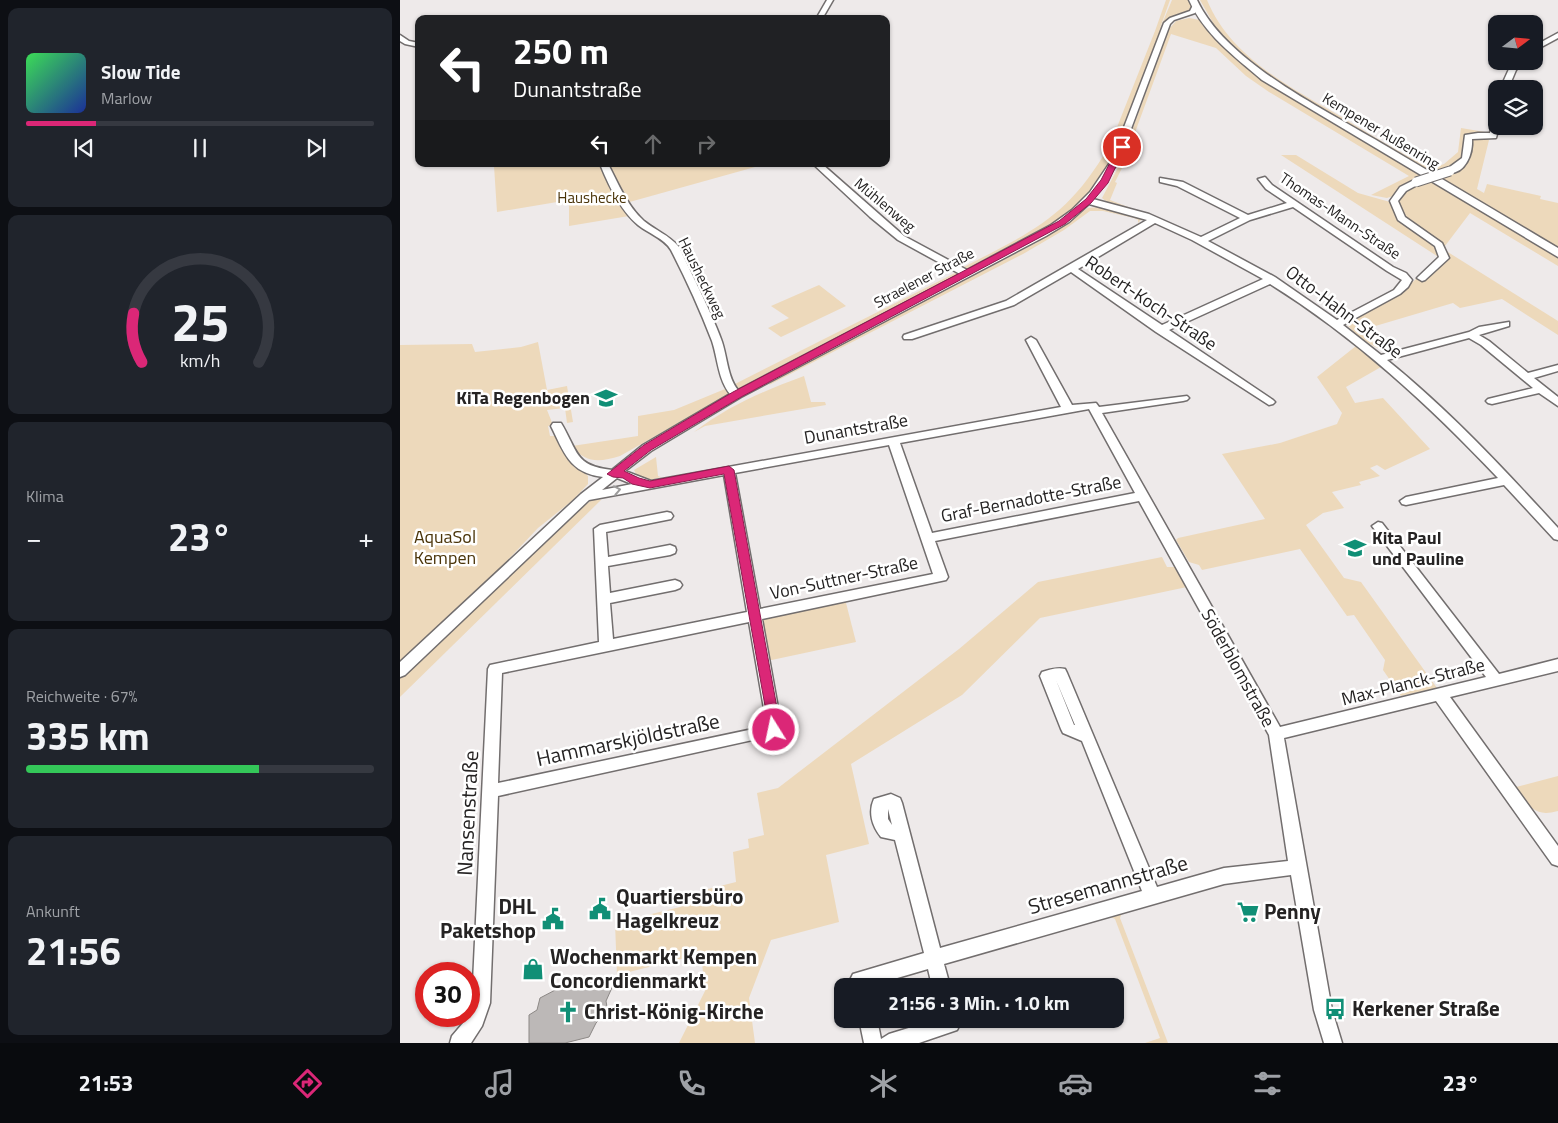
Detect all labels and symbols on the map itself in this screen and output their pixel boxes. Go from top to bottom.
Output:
north arrow [1488,15,1542,70]
street label: Kempener Außenring [1318,86,1445,175]
pin [1101,126,1143,168]
street label: Thomas-Mann-Straße [1275,166,1406,265]
street label: Mühlenweg [849,172,921,237]
park label: Haushecke [557,186,627,209]
street label: Hausheckweg [673,233,732,323]
street label: Straelener Straße [869,241,978,314]
street label: Robert-Koch-Straße [1080,248,1223,357]
street label: Otto-Hahn-Straße [1280,259,1408,365]
place label: KiTa Regenbogen [456,384,590,411]
school or university icon: KiTa Regenbogen [593,385,619,411]
street label: Dunantstraße [802,406,910,451]
street label: Graf-Bernadotte-Straße [938,468,1123,529]
one-way arrow [613,486,622,496]
park label: AquaSol Kempen [414,523,476,571]
place label: Kita Paul und Pauline [1372,524,1464,572]
school or university icon: Kita Paul und Pauline [1342,535,1368,561]
street label: Von-Suttner-Straße [767,549,920,606]
street label: Söderblomstraße [1195,604,1282,732]
street label: Max-Planck-Straße [1338,651,1487,712]
position arrow [747,703,799,755]
street label: Hammarskjöldstraße [533,704,722,774]
street label: Nansenstraße [448,750,486,876]
street label: Stresemannstraße [1024,846,1191,922]
place label: Quartiersbüro Hagelkreuz [616,880,743,936]
place label: DHL Paketshop [440,890,536,946]
place label: Penny [1264,895,1321,927]
public building icon: Quartiersbüro Hagelkreuz [587,896,613,922]
supermarket icon: Penny [1235,899,1261,925]
public building icon: DHL Paketshop [540,906,566,932]
place label: Wochenmarkt Kempen Concordienmarkt [550,940,757,996]
shop icon: Wochenmarkt Kempen Concordienmarkt [520,956,546,982]
speed limit sign: 30 [415,962,480,1027]
place label: Kerkener Straße [1352,992,1500,1024]
place label: Christ-König-Kirche [584,995,764,1027]
bus stop icon: Kerkener Straße [1322,996,1348,1022]
church icon: Christ-König-Kirche [555,999,581,1025]

